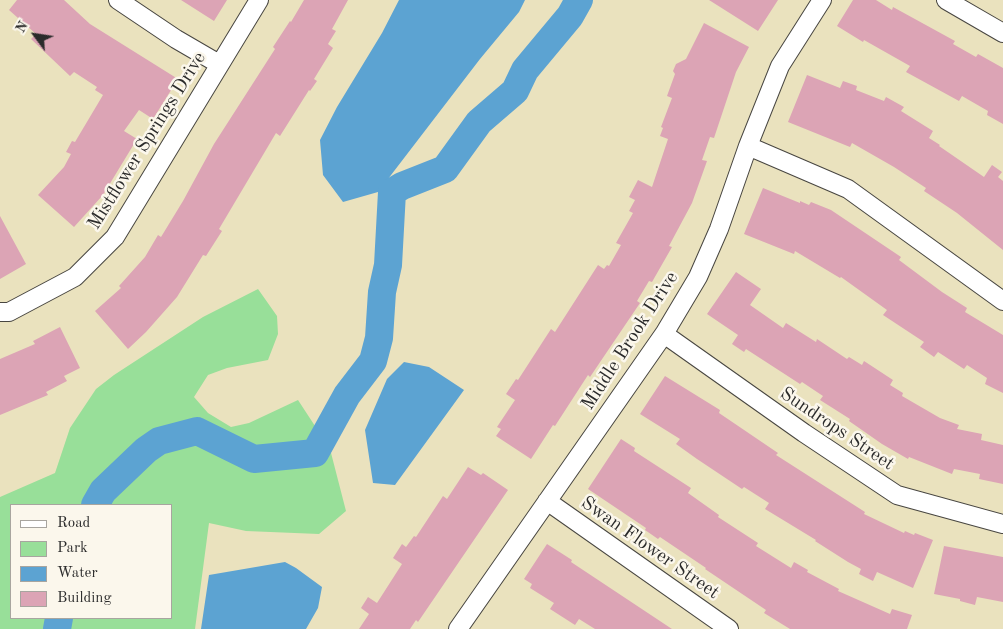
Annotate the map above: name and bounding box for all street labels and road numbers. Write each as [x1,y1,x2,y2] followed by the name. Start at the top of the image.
[83,48,211,234] street label: Mistflower Springs Drive
[577,267,683,415] street label: Middle Brook Drive
[775,382,899,476] street label: Sundrops Street
[576,492,724,604] street label: Swan Flower Street

